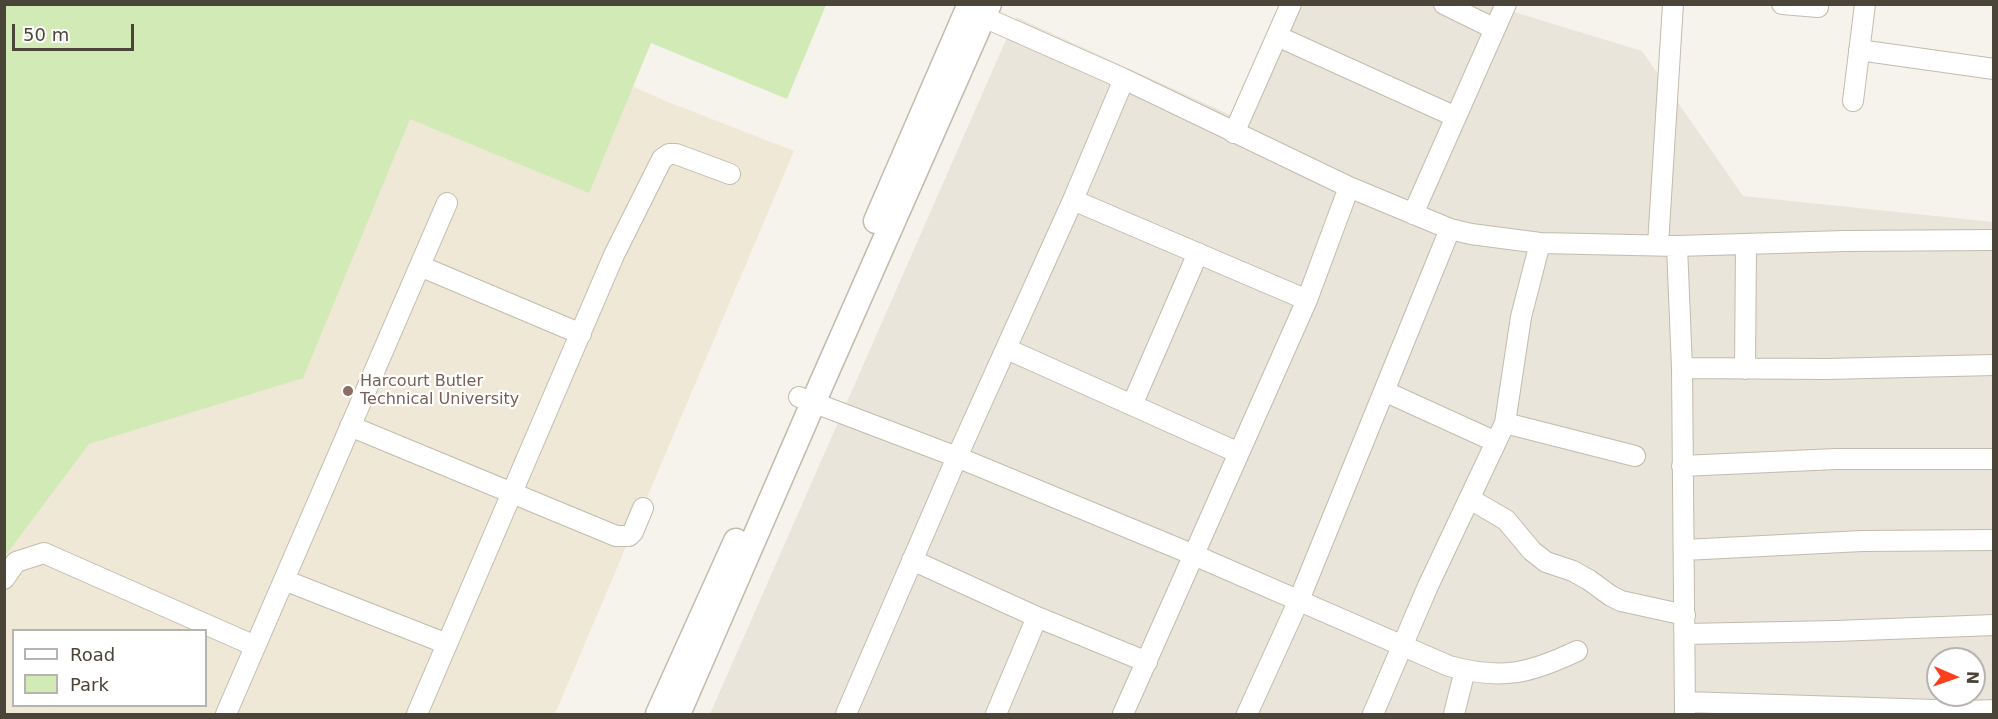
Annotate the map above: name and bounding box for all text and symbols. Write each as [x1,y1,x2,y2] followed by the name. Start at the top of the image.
[15,12,136,50] scale bar
[23,24,69,45] text: 50 m
[360,372,519,410] place label: Harcourt Butler Technical University
[341,384,355,398] marker: Harcourt Butler Technical University
[12,629,207,707] legend
[70,644,115,665] text: Road
[1926,647,1986,707] north arrow
[1963,671,1982,685] text: N
[70,674,109,695] text: Park

